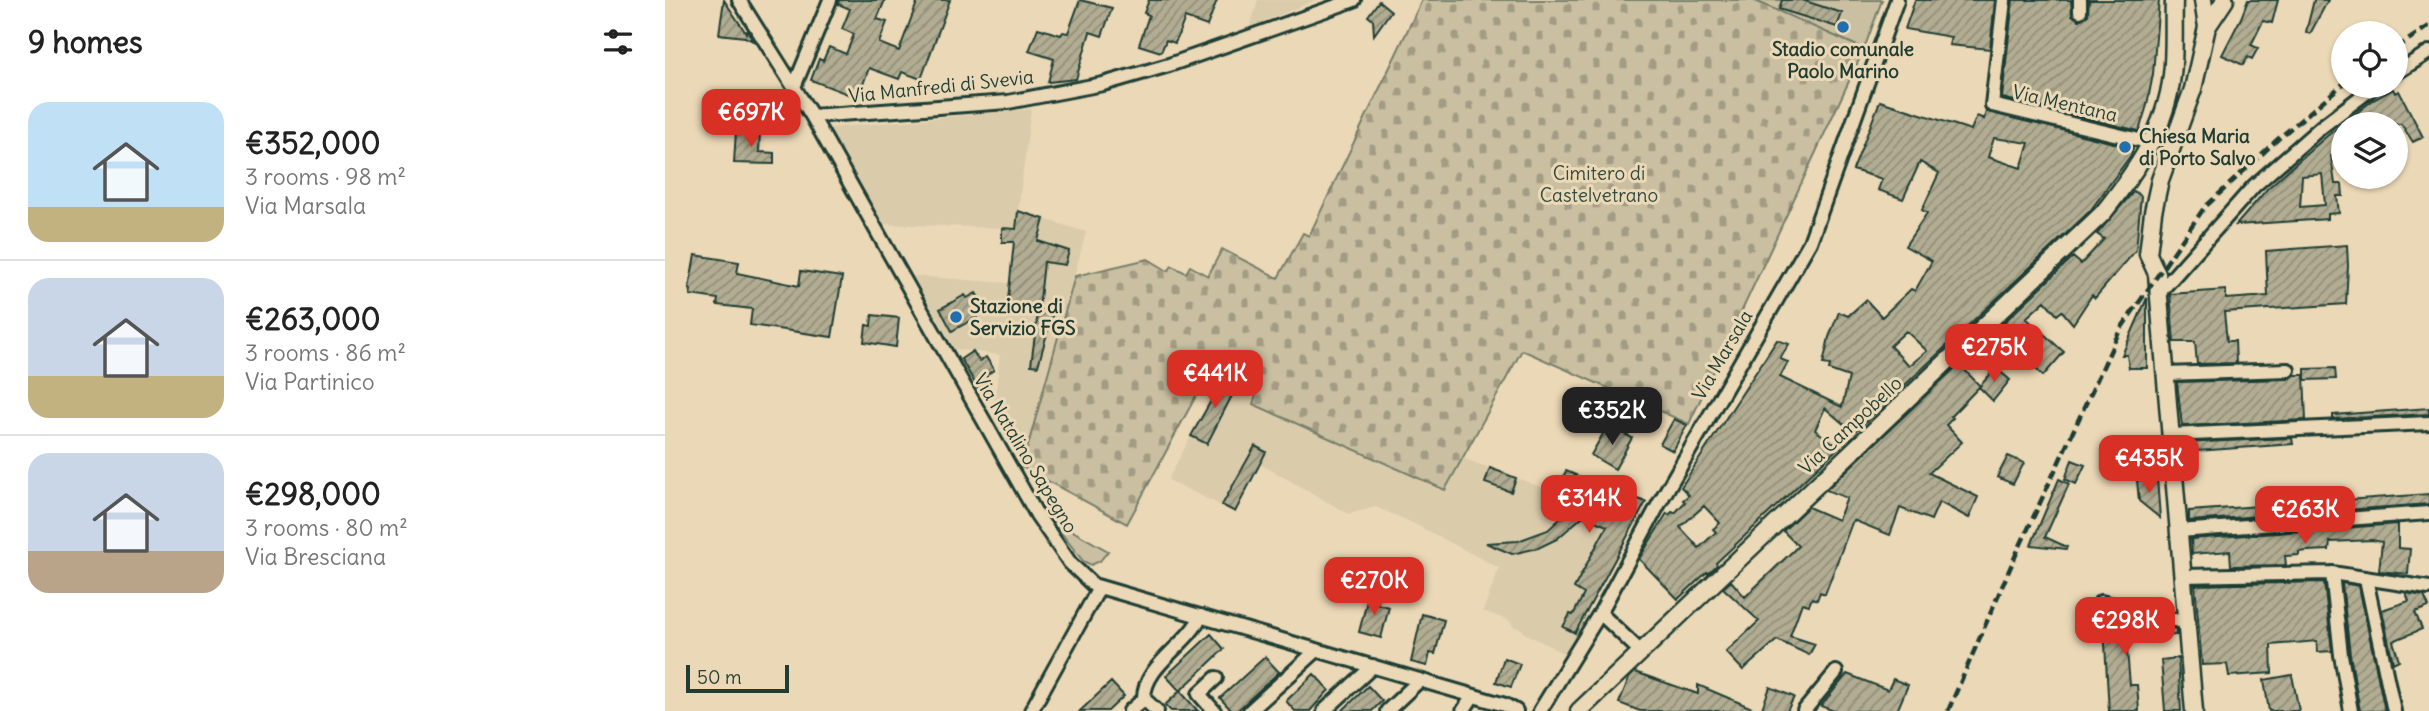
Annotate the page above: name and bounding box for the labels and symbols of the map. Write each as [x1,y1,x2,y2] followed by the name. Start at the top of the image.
[1835,19,1851,35] marker: Stadio comunale Paolo Marino
[1772,37,1914,83] place label: Stadio comunale Paolo Marino
[847,64,1035,108] street label: Via Manfredi di Svevia
[2010,79,2120,127] street label: Via Mentana
[702,90,800,149] pin: €697K
[2139,124,2256,170] place label: Chiesa Maria di Porto Salvo
[2117,139,2133,155] marker: Chiesa Maria di Porto Salvo
[1540,161,1658,207] park label: Cimitero di Castelvetrano
[970,294,1076,340] place label: Stazione di Servizio FGS
[1687,306,1757,404] street label: Via Marsala
[948,309,964,325] marker: Stazione di Servizio FGS
[1945,324,2043,384] pin: €275K
[1166,350,1264,410] pin: €441K
[969,369,1083,537] street label: Via Natalino Sapegno
[1793,371,1907,479] street label: Via Campobello
[1563,388,1661,447] pin: €352K
[2100,435,2198,495] pin: €435K
[1540,476,1638,535] pin: €314K
[2256,486,2354,546] pin: €263K
[1325,558,1423,617] pin: €270K
[2076,598,2174,657] pin: €298K
[686,662,789,694] scale bar

